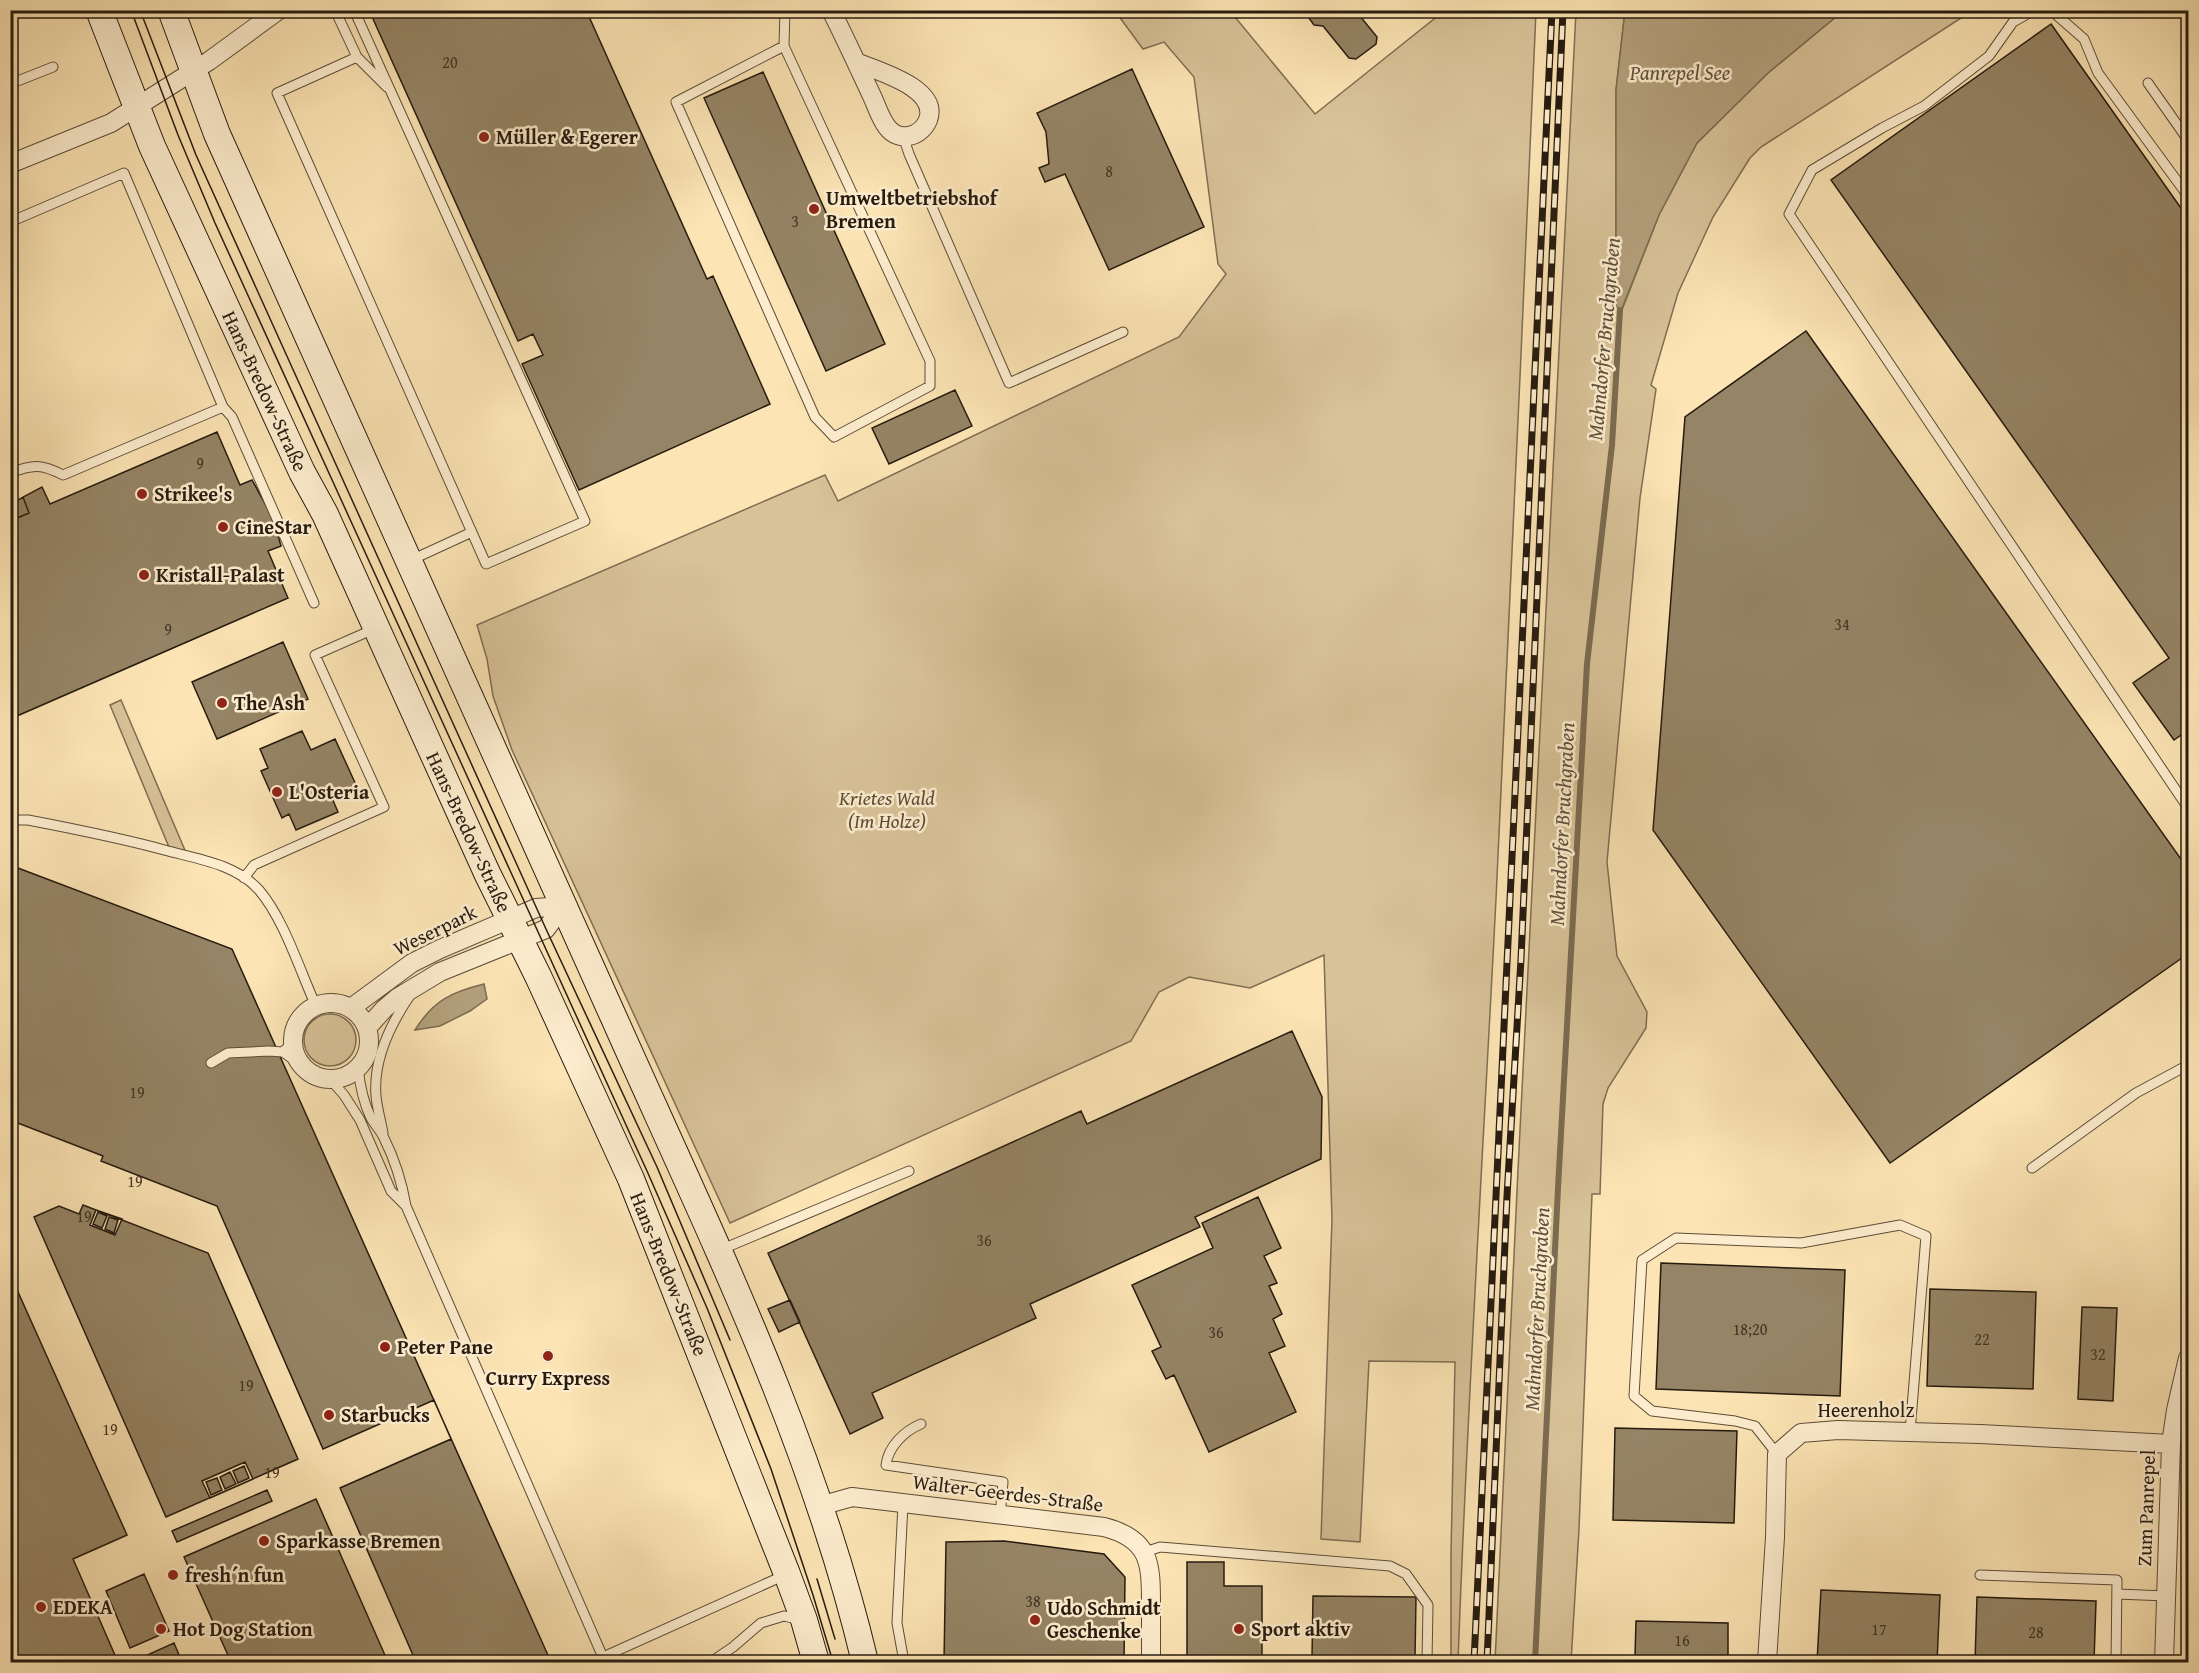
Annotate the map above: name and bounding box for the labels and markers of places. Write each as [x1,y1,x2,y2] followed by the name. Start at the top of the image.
[496,122,638,151] place label: Müller & Egerer
[477,130,491,144] marker: Müller & Egerer
[826,183,999,235] place label: Umweltbetriebshof Bremen
[807,202,821,216] marker: Umweltbetriebshof Bremen
[154,479,232,508] place label: Strikee's
[135,487,149,501] marker: Strikee's
[235,512,312,541] place label: CineStar
[216,520,230,534] marker: CineStar
[156,560,285,589] place label: Kristall-Palast
[137,568,151,582] marker: Kristall-Palast
[234,688,305,717] place label: The Ash
[215,696,229,710] marker: The Ash
[289,777,370,806] place label: L'Osteria
[270,785,284,799] marker: L'Osteria
[397,1332,493,1361] place label: Peter Pane
[378,1340,392,1354] marker: Peter Pane
[541,1349,555,1363] marker: Curry Express
[486,1363,610,1392] place label: Curry Express
[341,1400,430,1429] place label: Starbucks
[322,1408,336,1422] marker: Starbucks
[276,1526,440,1555] place label: Sparkasse Bremen
[257,1534,271,1548] marker: Sparkasse Bremen
[185,1560,284,1589] place label: fresh´n fun
[166,1568,180,1582] marker: fresh´n fun
[53,1592,113,1621] place label: EDEKA
[1047,1593,1161,1645] place label: Udo Schmidt Geschenke
[34,1600,48,1614] marker: EDEKA
[1028,1613,1042,1627] marker: Udo Schmidt Geschenke
[173,1614,313,1643] place label: Hot Dog Station
[1251,1614,1351,1643] place label: Sport aktiv
[154,1622,168,1636] marker: Hot Dog Station
[1232,1622,1246,1636] marker: Sport aktiv

